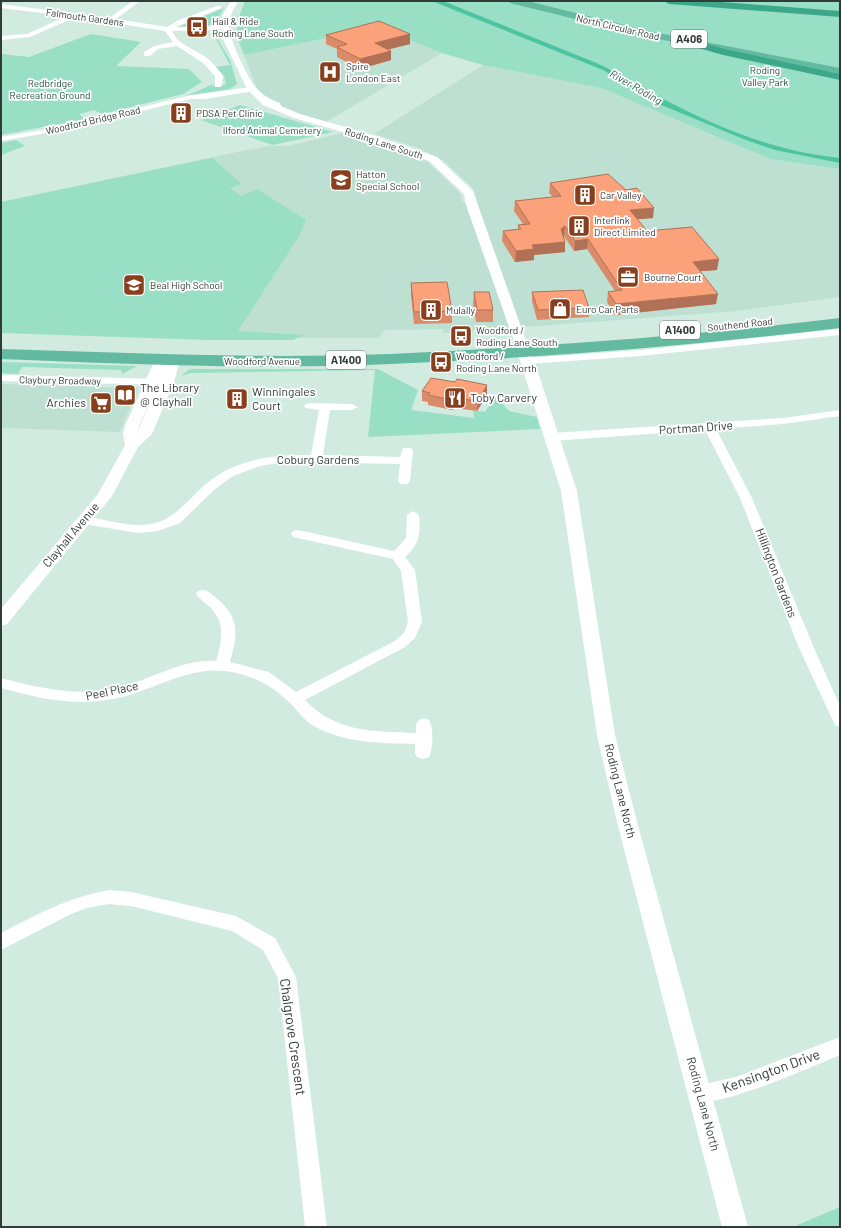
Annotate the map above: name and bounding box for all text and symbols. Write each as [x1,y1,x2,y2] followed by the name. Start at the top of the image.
[45,6,125,28] street label: Falmouth Gardens
[575,12,661,42] street label: North Circular Road
[184,14,210,40] bus stop icon: Hail & Ride Roding Lane South
[212,15,293,39] place label: Hail & Ride Roding Lane South
[671,30,707,48] road number: A406
[317,59,343,85] hospital icon: Spire London East
[346,60,401,84] place label: Spire London East
[742,64,788,88] park label: Roding Valley Park
[608,66,665,107] water label: River Roding
[10,77,90,101] park label: Redbridge Recreation Ground
[168,100,194,126] building icon: PDSA Pet Clinic
[44,103,142,137] street label: Woodford Bridge Road
[196,107,263,119] place label: PDSA Pet Clinic
[223,124,322,136] park label: Ilford Animal Cemetery
[343,125,425,161] street label: Roding Lane South
[328,167,354,193] school or university icon: Hatton Special School
[356,168,419,192] place label: Hatton Special School
[572,182,598,208] building icon: Car Valley
[600,189,642,201] place label: Car Valley
[566,213,592,239] building icon: Interlink Direct Limited
[594,214,656,238] place label: Interlink Direct Limited
[615,264,641,290] office icon: Bourne Court
[644,271,702,283] place label: Bourne Court
[121,272,147,298] school or university icon: Beal High School
[150,279,222,291] place label: Beal High School
[547,296,573,322] shop icon: Euro Car Parts
[418,297,444,323] building icon: Mulally
[576,303,639,315] place label: Euro Car Parts
[446,304,476,316] place label: Mulally
[707,315,773,333] street label: Southend Road
[660,321,700,339] road number: A1400
[448,323,474,349] bus stop icon: Woodford / Roding Lane South
[476,324,557,348] place label: Woodford / Roding Lane South
[428,349,454,375] bus stop icon: Woodford / Roding Lane North
[456,350,537,374] place label: Woodford / Roding Lane North
[326,351,366,369] road number: A1400
[224,355,300,367] street label: Woodford Avenue
[19,373,101,387] street label: Claybury Broadway
[140,380,200,408] place label: The Library @ Clayhall
[112,382,138,408] library icon: The Library @ Clayhall
[252,384,316,412] place label: Winningales Court
[442,385,468,411] restaurant icon: Toby Carvery
[224,386,250,412] building icon: Winningales Court
[88,390,114,416] supermarket icon: Archies
[470,390,538,404] place label: Toby Carvery
[47,395,86,409] place label: Archies
[659,417,733,437] street label: Portman Drive
[277,452,360,466] street label: Coburg Gardens
[39,499,101,570] street label: Clayhall Avenue
[753,526,801,620] street label: Hillington Gardens
[84,678,139,702] street label: Peel Place
[602,742,639,839] street label: Roding Lane North
[277,977,310,1096] street label: Chalgrove Crescent
[720,1045,822,1096] street label: Kensington Drive
[685,1055,723,1152] street label: Roding Lane North

